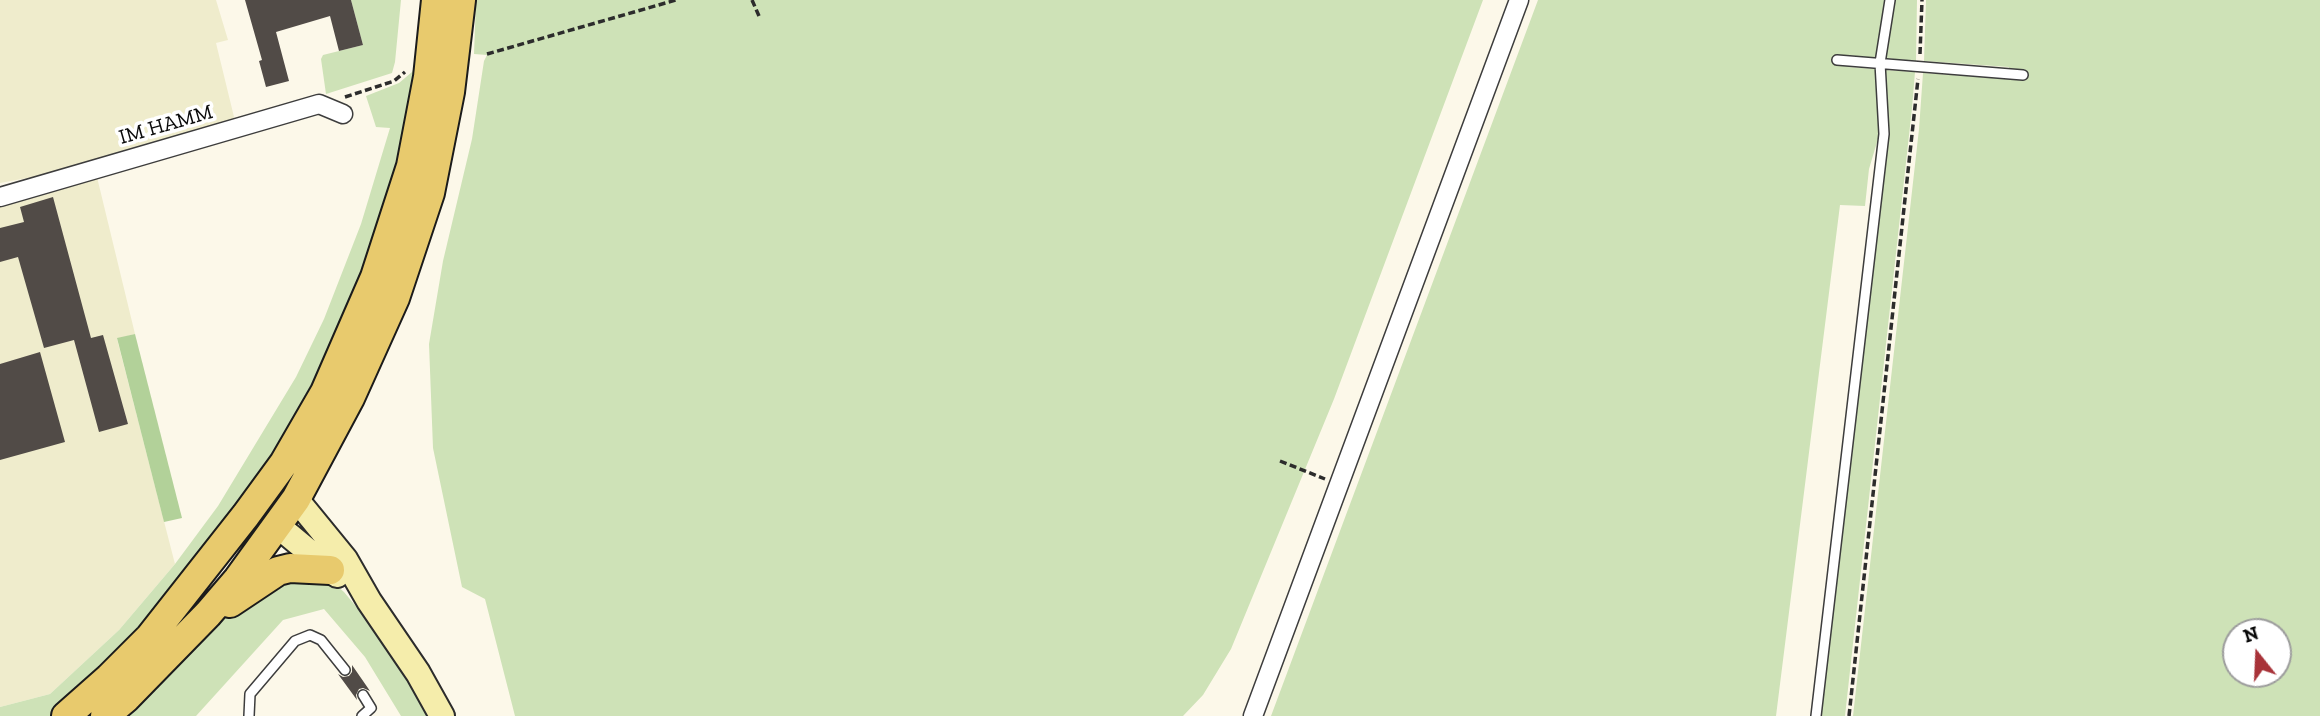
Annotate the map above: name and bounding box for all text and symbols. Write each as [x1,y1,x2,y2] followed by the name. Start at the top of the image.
[116,100,216,150] street label: IM HAMM
[2222,618,2292,688] north arrow
[2241,621,2261,648] text: N

